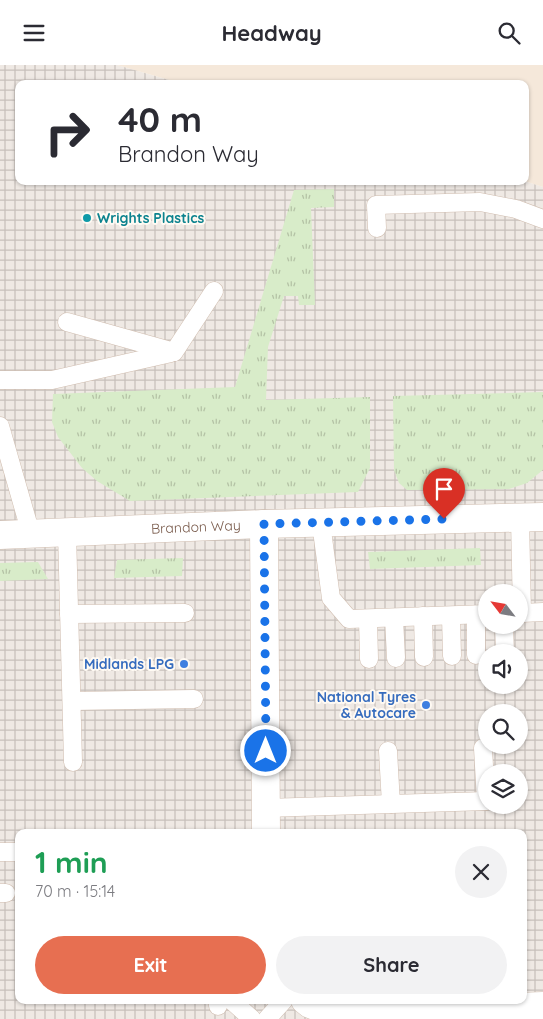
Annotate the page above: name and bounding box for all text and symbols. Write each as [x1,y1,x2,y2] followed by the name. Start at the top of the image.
[20,19,48,47] icon: menu
[221,19,322,47] text: Headway
[495,19,523,47] icon: search
[118,97,202,141] text: 40 m
[35,100,100,165] icon: right
[118,140,259,168] text: Brandon Way
[97,209,204,227] place label: Wrights Plastics
[81,212,93,224] marker: Wrights Plastics
[423,468,465,519] pin
[430,475,458,503] icon: arrive
[151,516,241,538] street label: Brandon Way
[478,584,528,634] north arrow
[478,584,528,814] map controls
[478,644,528,694] button: sound
[84,655,174,673] place label: Midlands LPG
[178,658,190,670] marker: Midlands LPG
[317,688,416,722] place label: National Tyres & Autocare
[420,699,432,711] marker: National Tyres & Autocare
[478,704,528,754] button: search
[239,724,291,776] position arrow
[478,764,528,814] button: layers
[35,843,108,881] text: 1 min
[455,846,507,898] button: close
[35,881,115,901] text: 70 m · 15:14
[35,936,266,994] button: Exit
[276,936,507,994] button: Share

